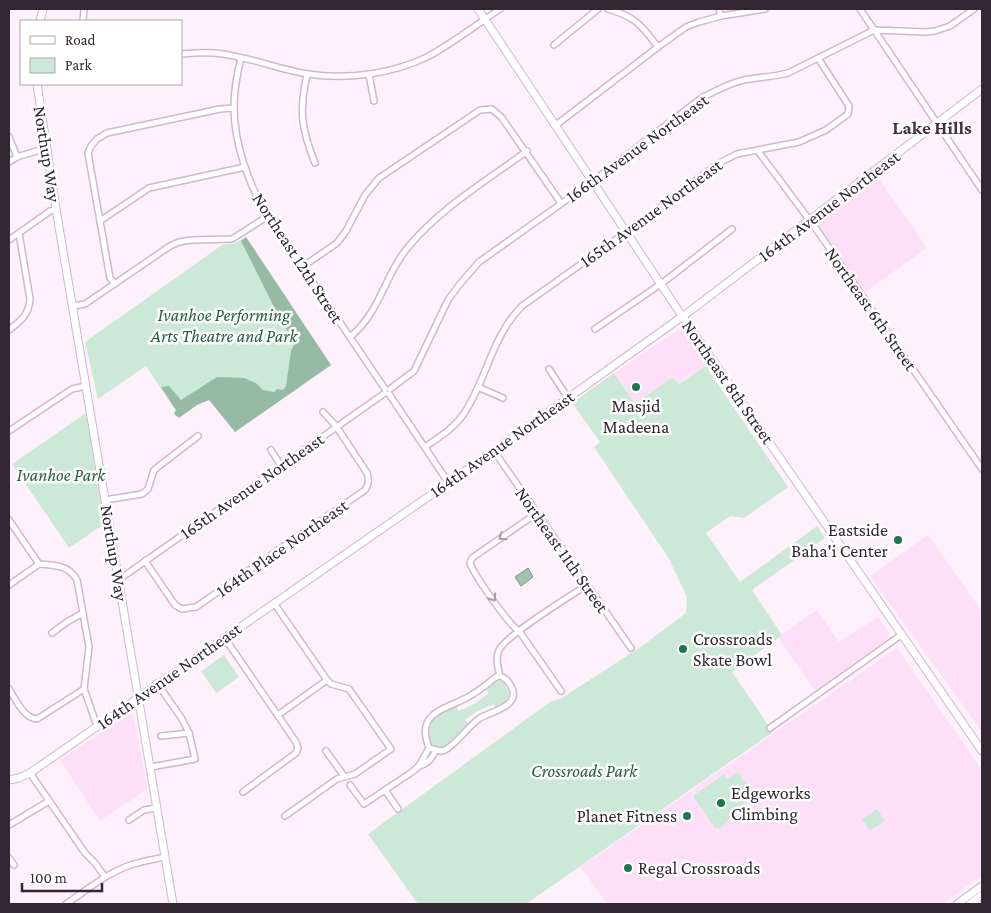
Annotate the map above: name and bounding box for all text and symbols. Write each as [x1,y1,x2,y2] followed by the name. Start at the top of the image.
[20,20,182,85] legend
[65,32,96,48] text: Road
[65,57,92,73] text: Park
[562,89,713,206] street label: 166th Avenue Northeast
[30,104,65,204] street label: Northup Way
[892,117,972,138] district label: Lake Hills
[754,146,904,266] street label: 164th Avenue Northeast
[576,154,727,271] street label: 165th Avenue Northeast
[248,189,348,328] street label: Northeast 12th Street
[821,244,922,375] street label: Northeast 6th Street
[150,305,298,346] park label: Ivanhoe Performing Arts Theatre and Park
[678,316,779,448] street label: Northeast 8th Street
[630,381,642,393] marker: Masjid Madeena
[426,386,579,501] street label: 164th Avenue Northeast
[603,396,669,437] place label: Masjid Madeena
[176,428,328,543] street label: 165th Avenue Northeast
[17,465,106,485] park label: Ivanhoe Park
[511,483,613,617] street label: Northeast 11th Street
[212,494,352,601] street label: 164th Place Northeast
[97,503,132,603] street label: Northup Way
[791,520,889,561] place label: Eastside Baha'i Center
[498,531,508,540] one-way arrow
[892,534,904,546] marker: Eastside Baha'i Center
[487,593,496,602] one-way arrow
[93,618,246,733] street label: 164th Avenue Northeast
[693,629,773,670] place label: Crossroads Skate Bowl
[677,643,689,655] marker: Crossroads Skate Bowl
[531,761,638,781] park label: Crossroads Park
[731,783,811,824] place label: Edgeworks Climbing
[715,797,727,809] marker: Edgeworks Climbing
[577,806,677,826] place label: Planet Fitness
[681,810,693,822] marker: Planet Fitness
[638,858,760,878] place label: Regal Crossroads
[22,860,102,892] scale bar
[622,862,634,874] marker: Regal Crossroads
[30,870,67,886] text: 100 m

